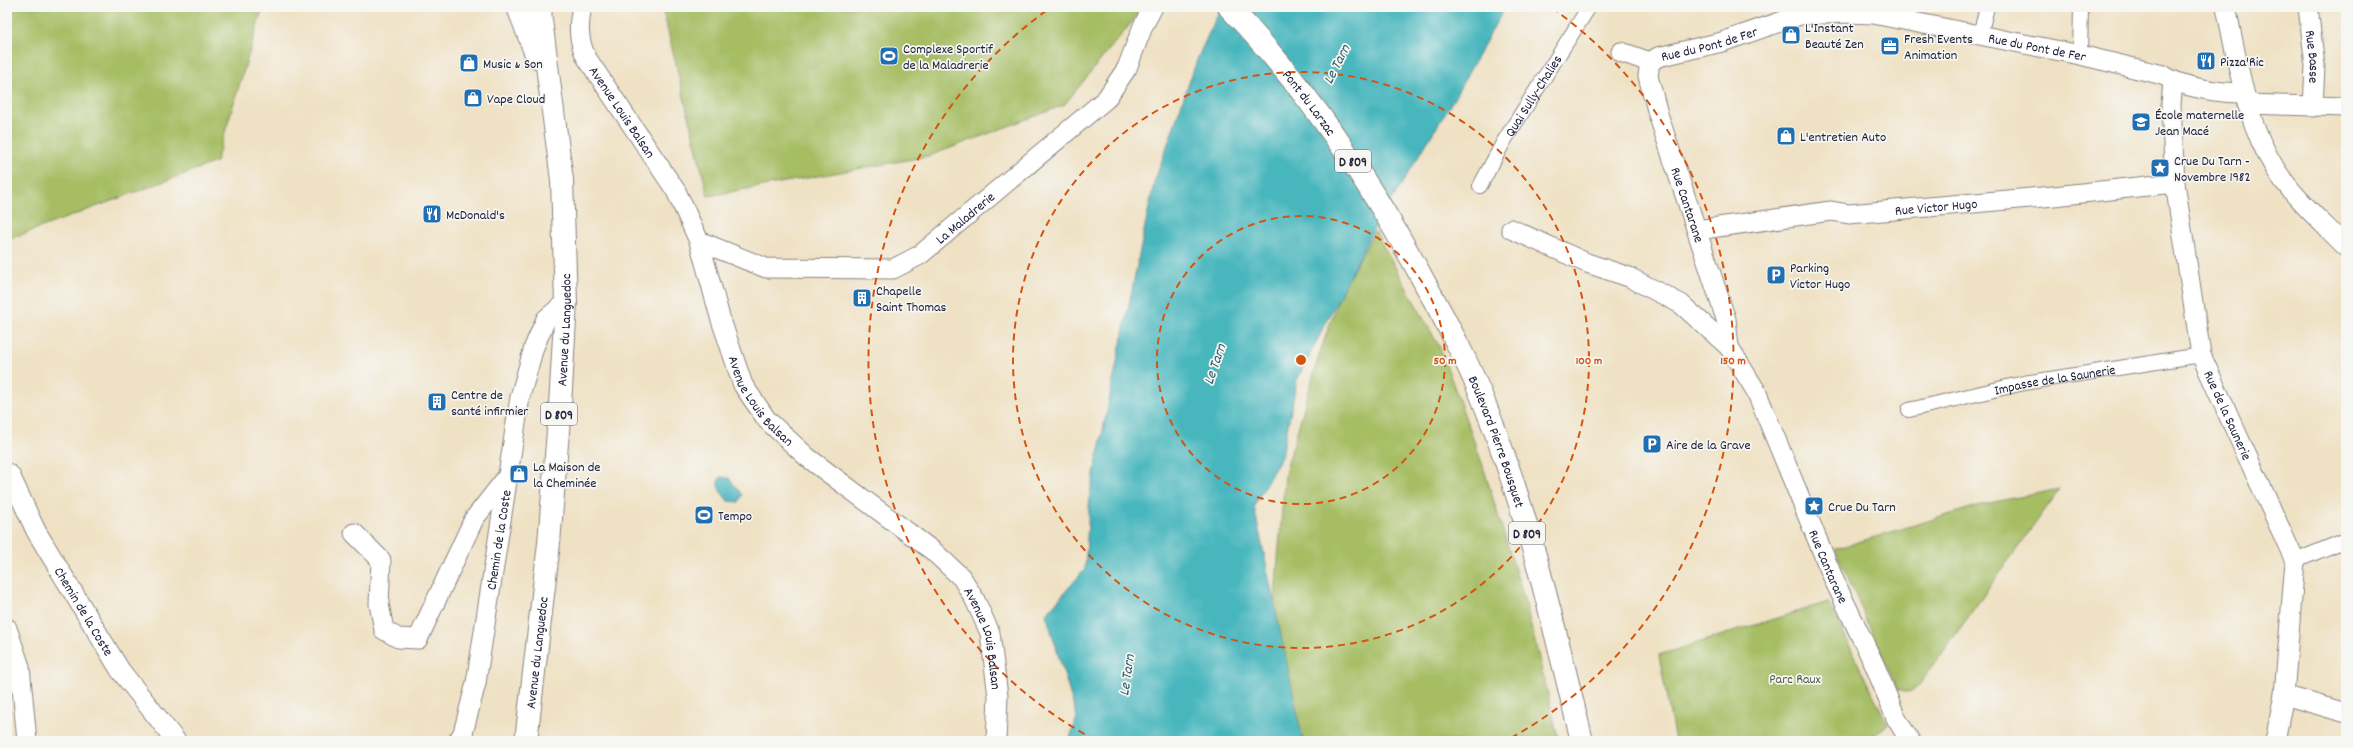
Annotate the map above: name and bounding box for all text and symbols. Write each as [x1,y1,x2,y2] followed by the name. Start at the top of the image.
[1805,19,1864,55] place label: L'Instant Beauté Zen
[1659,22,1761,68] street label: Rue du Pont de Fer
[1780,24,1802,46] shop icon: L'Instant Beauté Zen
[1986,29,2089,68] street label: Rue du Pont de Fer
[2299,29,2323,84] street label: Rue Basse
[1904,30,1973,66] place label: Fresh Events Animation
[1879,35,1901,57] office icon: Fresh Events Animation
[903,40,994,76] place label: Complexe Sportif de la Maladrerie
[1319,40,1358,88] water label: Le Tarn
[878,45,900,67] sports icon: Complexe Sportif de la Maladrerie
[2195,50,2217,72] restaurant icon: Pizza'Ric
[1501,51,1568,141] street label: Quai Sully-Chalies
[458,52,480,74] shop icon: Music & Son
[2220,53,2264,73] place label: Pizza'Ric
[483,55,543,75] place label: Music & Son
[583,63,659,163] street label: Avenue Louis Balsan
[1277,66,1340,141] street label: Pont du Larzac
[462,87,484,109] shop icon: Vape Cloud
[487,90,545,110] place label: Vape Cloud
[2155,106,2244,142] place label: École maternelle Jean Macé
[2130,111,2152,133] school or university icon: École maternelle Jean Macé
[1775,125,1797,147] shop icon: L'entretien Auto
[1800,128,1886,148] place label: L'entretien Auto
[1335,150,1371,172] road number: D 809
[2174,152,2251,188] place label: Crue Du Tarn - Novembre 1982
[2149,157,2171,179] place icon: Crue Du Tarn - Novembre 1982
[1664,165,1708,246] street label: Rue Cantarane
[932,188,1000,250] street label: La Maladrerie
[1894,195,1978,222] street label: Rue Victor Hugo
[421,203,443,225] restaurant icon: McDonald's
[446,206,505,226] place label: McDonald's
[1790,259,1850,295] place label: Parking Victor Hugo
[1765,264,1787,286] parking icon: Parking Victor Hugo
[553,273,578,387] street label: Avenue du Languedoc
[876,282,947,318] place label: Chapelle Saint Thomas
[851,287,873,309] building icon: Chapelle Saint Thomas
[1199,340,1233,388] water label: Le Tarn
[722,353,797,452] street label: Avenue Louis Balsan
[1294,353,1308,367] centre of rings
[1433,353,1457,370] text: 50 m
[1576,353,1602,370] text: 100 m
[1720,353,1746,370] text: 150 m
[1992,361,2117,402] street label: Impasse de la Saunerie
[2197,368,2256,464] street label: Rue de la Saunerie
[1462,373,1528,510] street label: Boulevard Pierre Bousquet
[451,386,529,422] place label: Centre de santé infirmier
[426,391,448,413] building icon: Centre de santé infirmier
[541,403,577,425] road number: D 809
[1641,433,1663,455] parking icon: Aire de la Grave
[1666,436,1751,456] place label: Aire de la Grave
[533,458,600,494] place label: La Maison de la Cheminée
[508,463,530,485] shop icon: La Maison de la Cheminée
[482,489,518,591] street label: Chemin de la Coste
[1803,495,1825,517] place icon: Crue Du Tarn
[1828,498,1896,518] place label: Crue Du Tarn
[693,504,715,526] sports icon: Tempo
[718,507,752,527] place label: Tempo
[1509,522,1545,544] road number: D 809
[1802,527,1852,607] street label: Rue Cantarane
[48,564,117,661] street label: Chemin de la Coste
[958,584,1005,691] street label: Avenue Louis Balsan
[522,595,555,710] street label: Avenue du Languedoc
[1114,652,1142,697] water label: Le Tarn
[1769,670,1821,690] park label: Parc Raux

